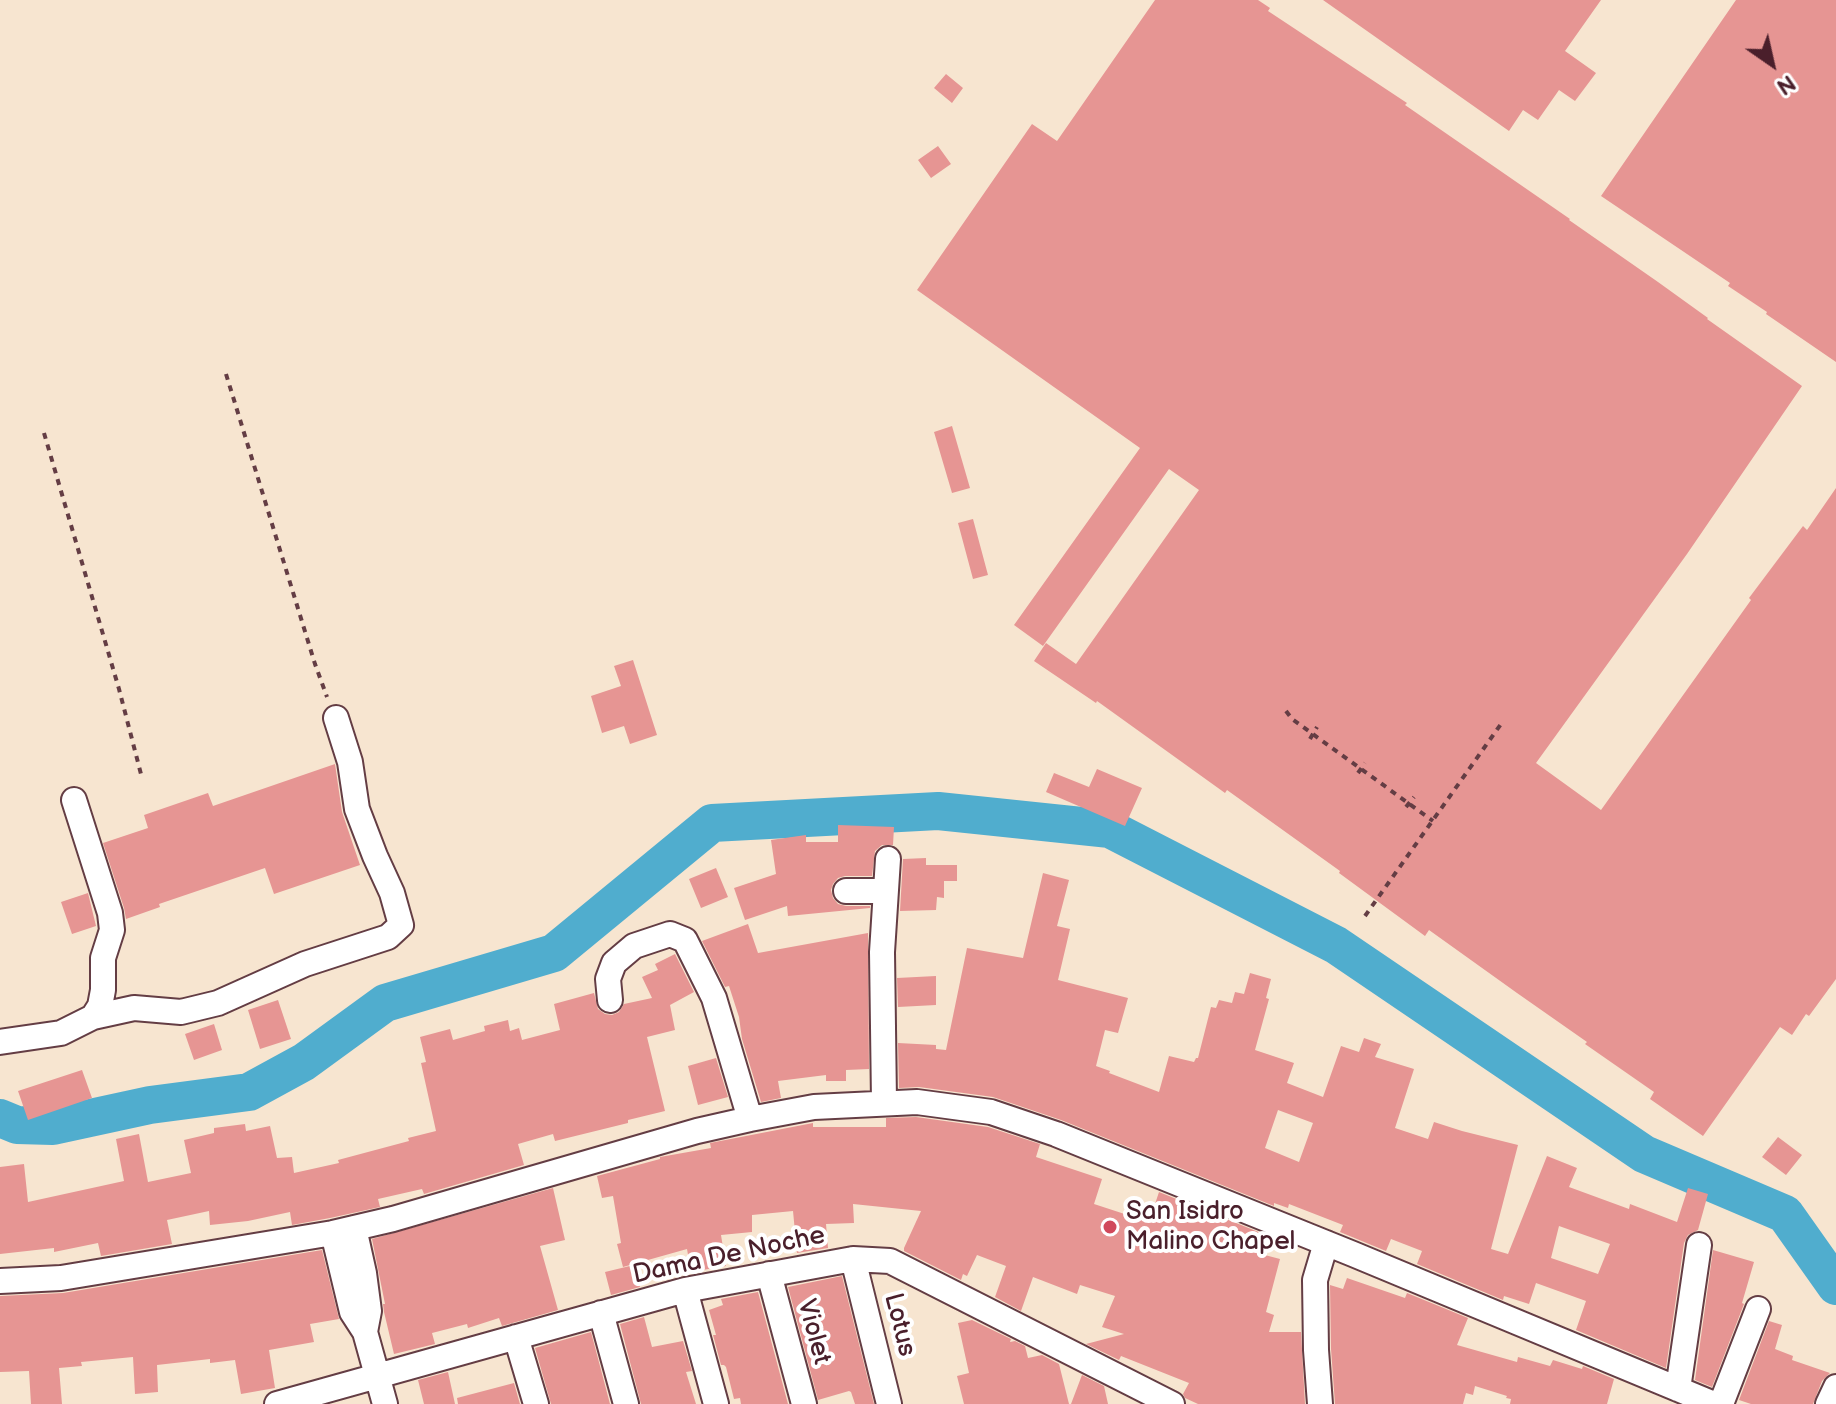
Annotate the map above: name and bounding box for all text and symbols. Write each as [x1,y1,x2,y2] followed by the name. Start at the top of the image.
[1732,24,1812,104] north arrow
[1771,68,1800,100] text: N
[1126,1196,1295,1258] place label: San Isidro Malino Chapel
[1101,1218,1119,1236] marker: San Isidro Malino Chapel
[630,1220,828,1292] street label: Dama De Noche
[876,1290,922,1360] street label: Lotus
[789,1296,837,1368] street label: Violet

